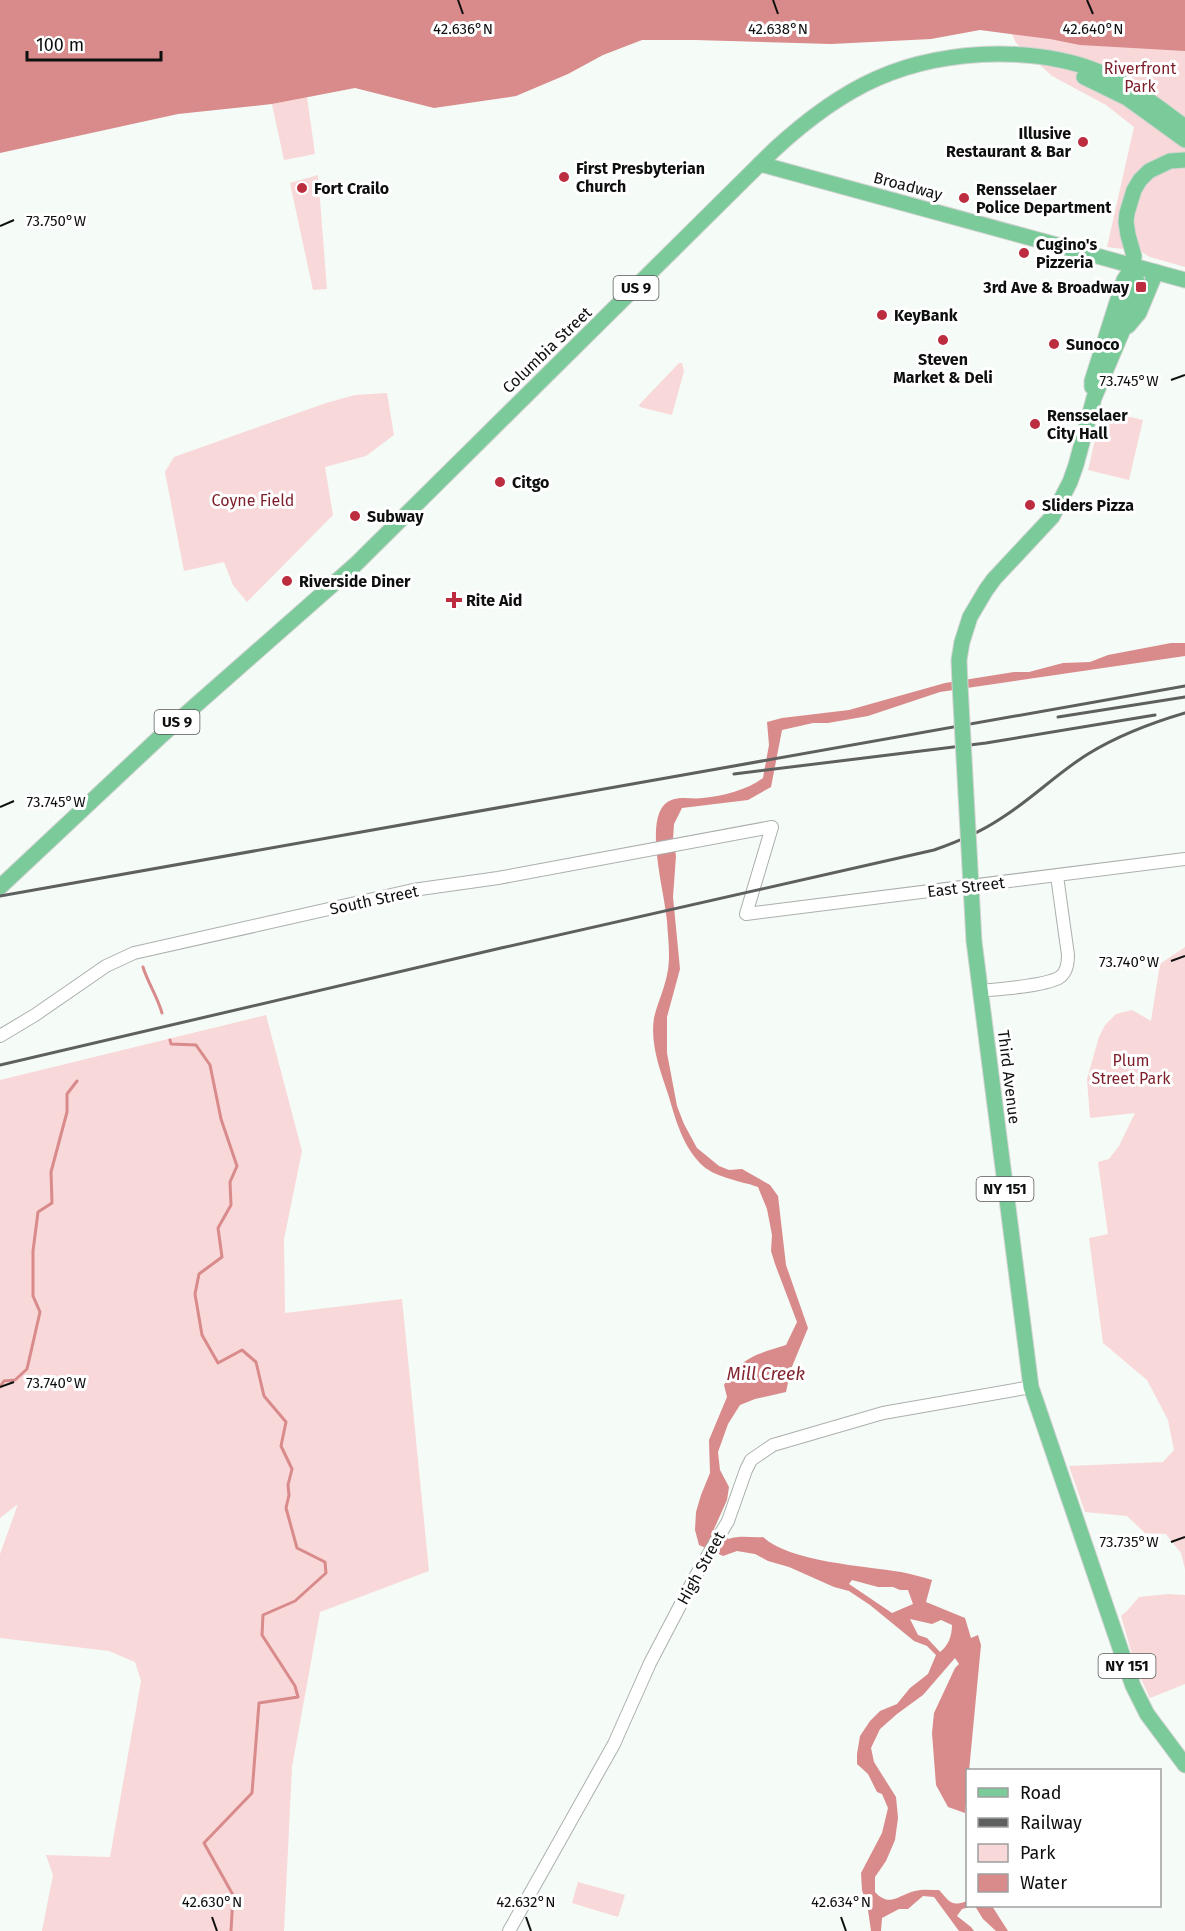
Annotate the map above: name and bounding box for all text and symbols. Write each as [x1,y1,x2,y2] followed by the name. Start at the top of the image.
[433,20,493,38] text: 42.636°N
[748,20,808,38] text: 42.638°N
[1063,20,1124,38] text: 42.640°N
[27,24,160,62] scale bar
[36,34,84,56] text: 100 m
[1104,59,1176,96] park label: Riverfront Park
[946,124,1072,161] place label: Illusive Restaurant & Bar
[1076,135,1090,149] marker: Illusive Restaurant & Bar
[576,159,705,196] place label: First Presbyterian Church
[871,168,945,204] street label: Broadway
[557,170,571,184] marker: First Presbyterian Church
[314,179,389,198] place label: Fort Crailo
[976,180,1112,217] place label: Rensselaer Police Department
[295,181,309,195] marker: Fort Crailo
[957,191,971,205] marker: Rensselaer Police Department
[26,212,87,230] text: 73.750°W
[1036,235,1097,272] place label: Cugino's Pizzeria
[1017,246,1031,260] marker: Cugino's Pizzeria
[614,276,658,300] road number: US 9
[982,278,1130,297] place label: 3rd Ave & Broadway
[1134,280,1148,294] marker: 3rd Ave & Broadway
[499,303,596,397] street label: Columbia Street
[894,306,958,325] place label: KeyBank
[875,308,889,322] marker: KeyBank
[936,333,950,347] marker: Steven Market & Deli
[1066,335,1120,354] place label: Sunoco
[1047,337,1061,351] marker: Sunoco
[893,350,993,387] place label: Steven Market & Deli
[1099,372,1159,390] text: 73.745°W
[1047,406,1128,443] place label: Rensselaer City Hall
[1028,417,1042,431] marker: Rensselaer City Hall
[512,473,549,492] place label: Citgo
[493,475,507,489] marker: Citgo
[212,491,294,510] park label: Coyne Field
[1042,496,1134,515] place label: Sliders Pizza
[1023,498,1037,512] marker: Sliders Pizza
[367,507,424,526] place label: Subway
[348,509,362,523] marker: Subway
[299,572,411,591] place label: Riverside Diner
[280,574,294,588] marker: Riverside Diner
[466,591,522,610] place label: Rite Aid
[447,593,461,607] marker: Rite Aid
[154,710,200,734] road number: US 9
[26,793,86,811] text: 73.745°W
[926,873,1006,901] street label: East Street
[328,881,420,919] street label: South Street
[1099,953,1160,971] text: 73.740°W
[994,1029,1024,1125] street label: Third Avenue
[1091,1051,1171,1088] park label: Plum Street Park
[976,1177,1034,1201] road number: NY 151
[727,1363,805,1385] water label: Mill Creek
[26,1374,87,1392] text: 73.740°W
[673,1528,729,1608] street label: High Street
[1099,1533,1159,1551] text: 73.735°W
[1098,1654,1156,1678] road number: NY 151
[966,1769,1161,1907] legend
[1020,1782,1062,1804] text: Road
[1020,1812,1082,1834] text: Railway
[1020,1842,1056,1864] text: Park
[1020,1872,1067,1894] text: Water
[182,1893,242,1911] text: 42.630°N
[496,1893,556,1911] text: 42.632°N
[811,1893,871,1911] text: 42.634°N

